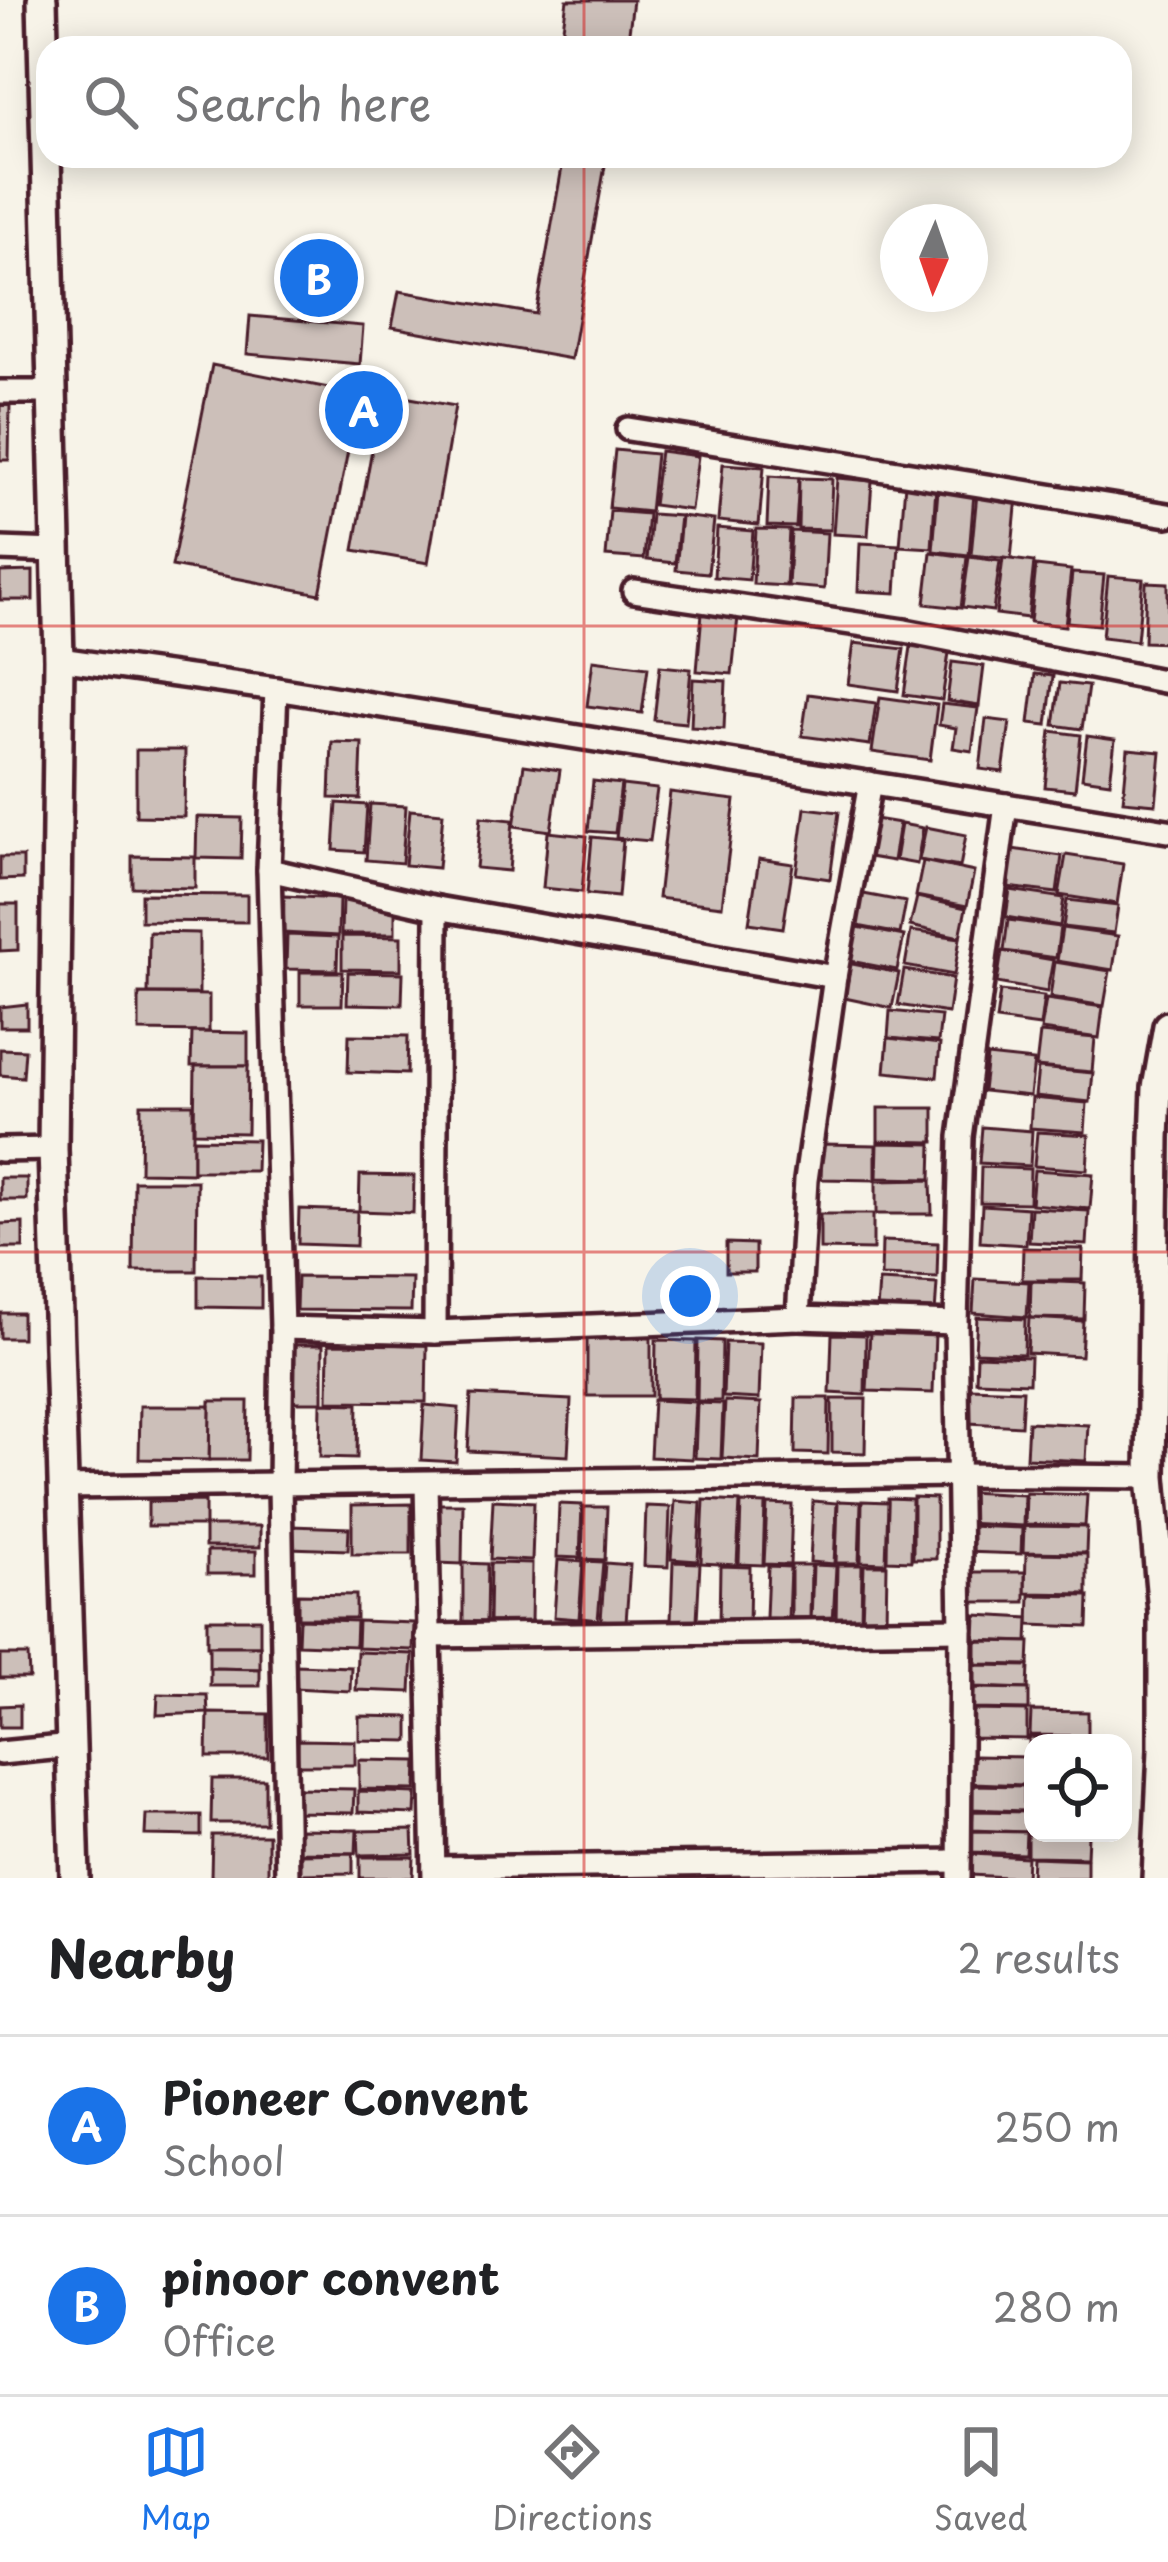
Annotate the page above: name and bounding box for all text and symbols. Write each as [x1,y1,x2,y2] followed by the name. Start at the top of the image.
[36,36,1132,168] search box
[174,68,431,136] text: Search here
[78,69,144,135] icon: search
[880,204,988,312] north arrow
[280,233,358,323] pin: B
[325,365,403,455] pin: A
[660,1266,720,1326] your location
[1024,1734,1132,1842] map controls
[1024,1734,1132,1842] button: locate
[48,1918,235,1995] text: Nearby
[958,1927,1120,1986] text: 2 results
[162,2062,529,2130] text: Pioneer Convent
[72,2096,102,2155] text: A
[995,2096,1120,2155] text: 250 m
[162,2130,285,2189] text: School
[162,2242,500,2310] text: pinoor convent
[74,2276,100,2335] text: B
[993,2276,1120,2335] text: 280 m
[162,2310,276,2369] text: Office
[141,2419,211,2541] tab: Map
[492,2419,653,2541] tab: Directions
[934,2419,1027,2541] tab: Saved

